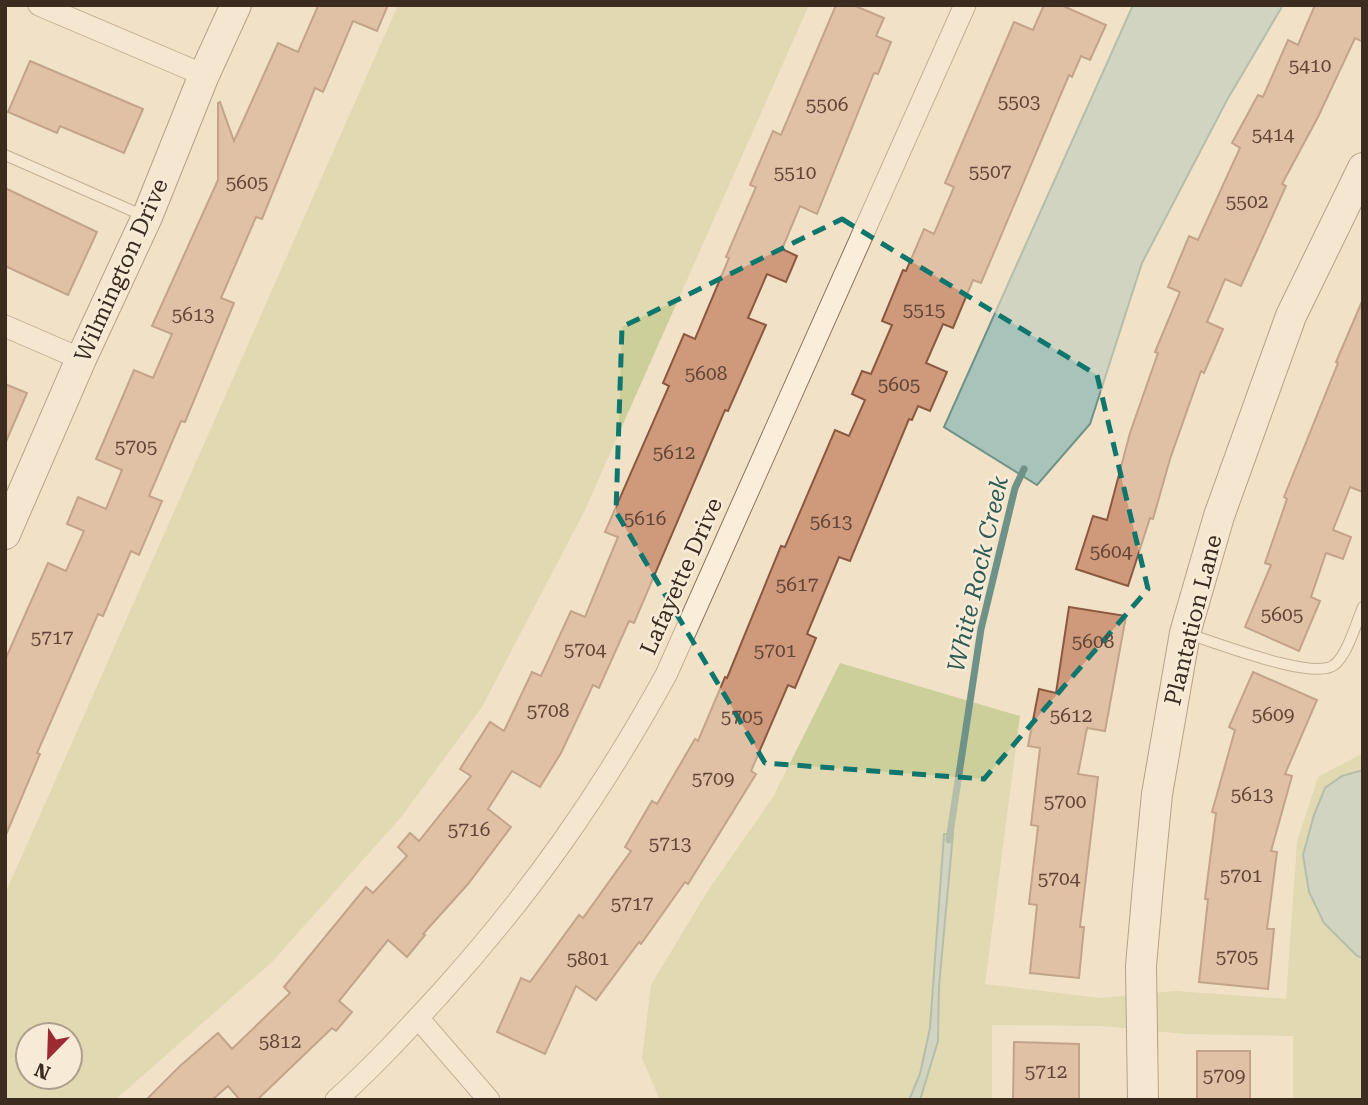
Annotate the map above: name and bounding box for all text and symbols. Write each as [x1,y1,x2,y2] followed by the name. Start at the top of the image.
[1289,54,1331,77] house number: 5410
[998,90,1040,113] house number: 5503
[806,93,848,116] house number: 5506
[1252,123,1295,146] house number: 5414
[969,160,1012,183] house number: 5507
[774,161,816,184] house number: 5510
[226,171,268,194] house number: 5605
[69,175,174,366] street label: Wilmington Drive
[1226,190,1268,213] house number: 5502
[903,298,945,321] house number: 5515
[172,303,214,326] house number: 5613
[685,362,727,385] house number: 5608
[878,373,920,396] house number: 5605
[115,435,157,458] house number: 5705
[653,441,695,464] house number: 5612
[942,473,1014,675] water label: White Rock Creek
[635,494,728,659] street label: Lafayette Drive
[624,507,666,530] house number: 5616
[810,510,852,533] house number: 5613
[1159,532,1228,708] street label: Plantation Lane
[1090,540,1133,563] house number: 5604
[776,573,819,596] house number: 5617
[1261,603,1303,626] house number: 5605
[31,626,74,649] house number: 5717
[1072,630,1114,653] house number: 5608
[564,638,607,661] house number: 5704
[754,639,796,662] house number: 5701
[527,699,569,722] house number: 5708
[1252,703,1294,726] house number: 5609
[1050,704,1092,727] house number: 5612
[721,705,763,728] house number: 5705
[692,767,734,790] house number: 5709
[1231,783,1273,806] house number: 5613
[1044,790,1086,813] house number: 5700
[448,818,490,841] house number: 5716
[649,832,691,855] house number: 5713
[1220,864,1262,887] house number: 5701
[1038,867,1081,890] house number: 5704
[611,892,654,915] house number: 5717
[1216,945,1258,968] house number: 5705
[567,947,609,970] house number: 5801
[14,1021,84,1091] north arrow
[259,1030,301,1053] house number: 5812
[31,1058,54,1085] text: N
[1025,1060,1067,1083] house number: 5712
[1203,1064,1245,1087] house number: 5709

